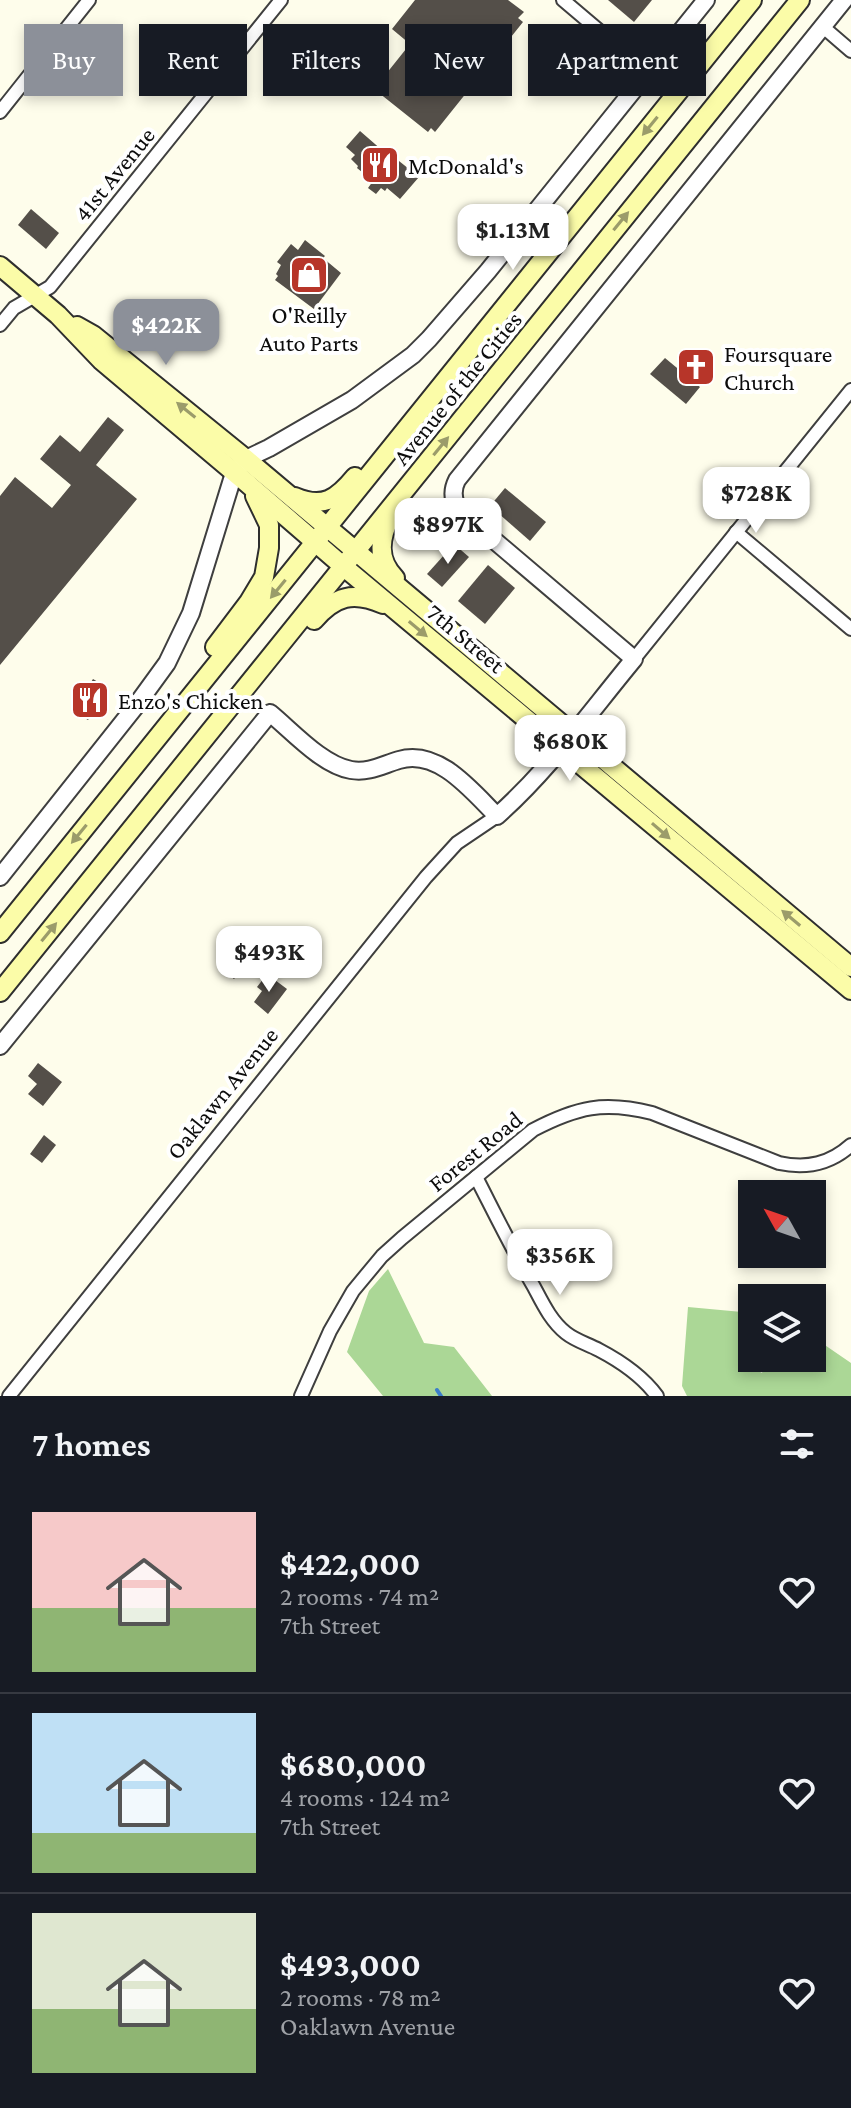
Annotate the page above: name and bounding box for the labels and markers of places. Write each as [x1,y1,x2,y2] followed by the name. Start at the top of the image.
[359,144,401,186] restaurant icon: McDonald's
[408,152,524,179] place label: McDonald's
[448,204,578,272] pin: $1.13M
[288,254,330,296] shop icon: O'Reilly Auto Parts
[110,299,222,367] pin: $422K
[260,301,358,356] place label: O'Reilly Auto Parts
[724,340,832,395] place label: Foursquare Church
[675,346,717,388] church icon: Foursquare Church
[700,467,812,535] pin: $728K
[392,498,504,566] pin: $897K
[69,679,111,721] restaurant icon: Enzo's Chicken
[118,687,263,714] place label: Enzo's Chicken
[514,715,626,783] pin: $680K
[213,926,325,994] pin: $493K
[504,1229,616,1297] pin: $356K

